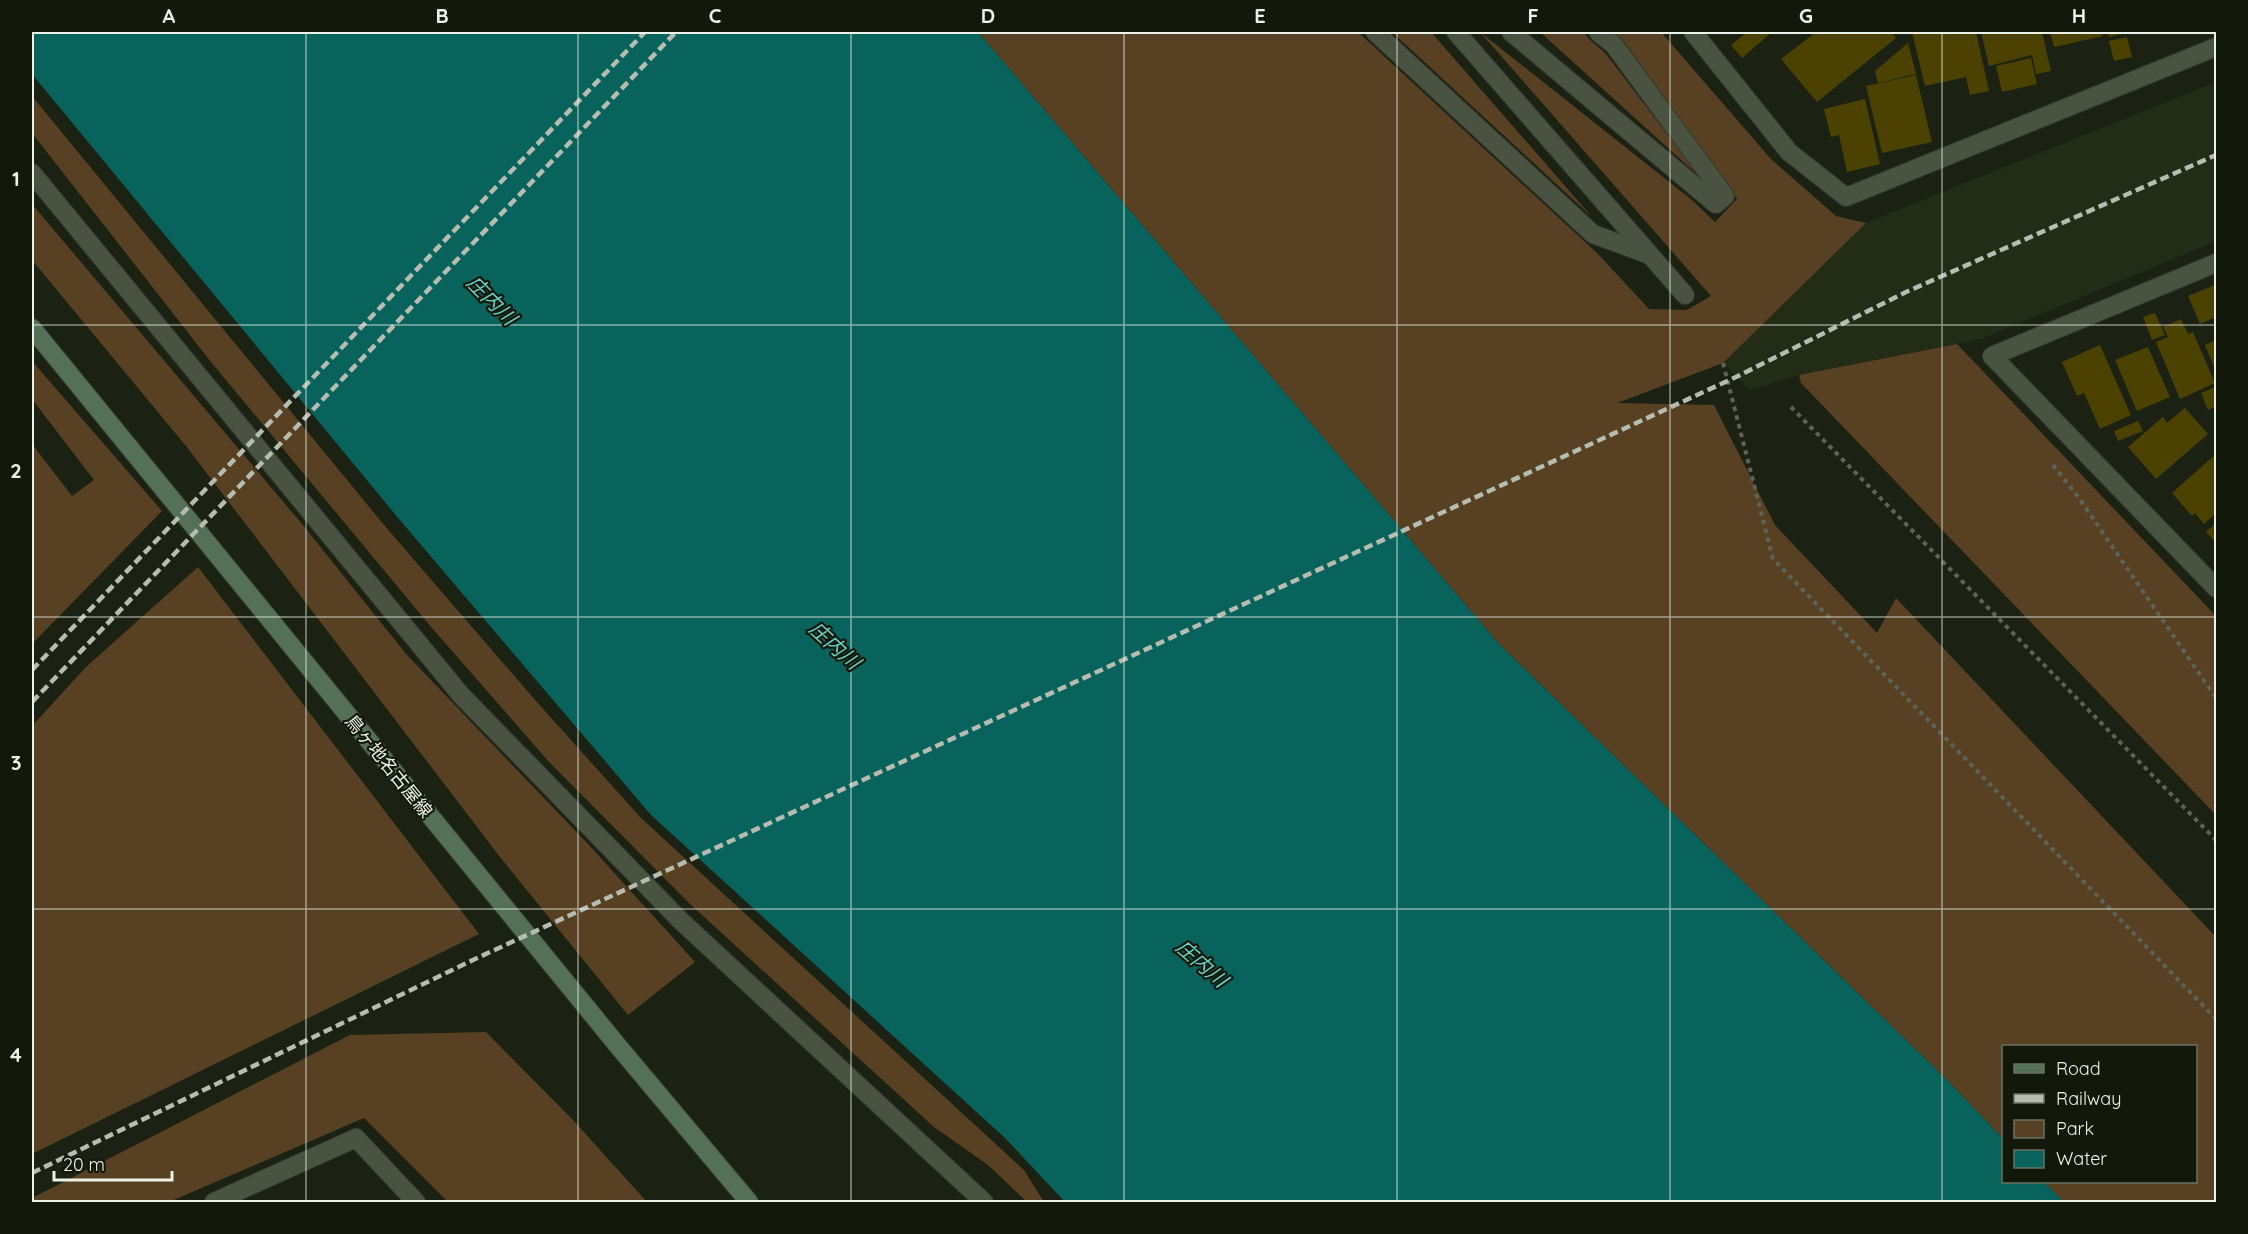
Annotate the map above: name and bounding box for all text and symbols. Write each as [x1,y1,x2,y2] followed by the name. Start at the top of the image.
[163,3,176,28] text: A
[435,3,449,28] text: B
[709,3,722,28] text: C
[981,3,995,28] text: D
[1254,3,1266,28] text: E
[1527,3,1539,28] text: F
[1799,3,1813,28] text: G
[2072,3,2086,28] text: H
[12,166,20,191] text: 1
[462,270,523,331] water label: 庄内川
[10,458,22,483] text: 2
[804,616,867,676] water label: 庄内川
[340,710,438,822] street label: 鳥ヶ地名古屋線
[11,750,21,775] text: 3
[1171,934,1234,993] water label: 庄内川
[10,1042,22,1067] text: 4
[2002,1045,2197,1183] legend
[2056,1057,2101,1080] text: Road
[2056,1087,2122,1110] text: Railway
[2056,1117,2094,1140] text: Park
[54,1144,172,1182] scale bar
[2056,1147,2107,1170] text: Water
[63,1153,105,1176] text: 20 m

